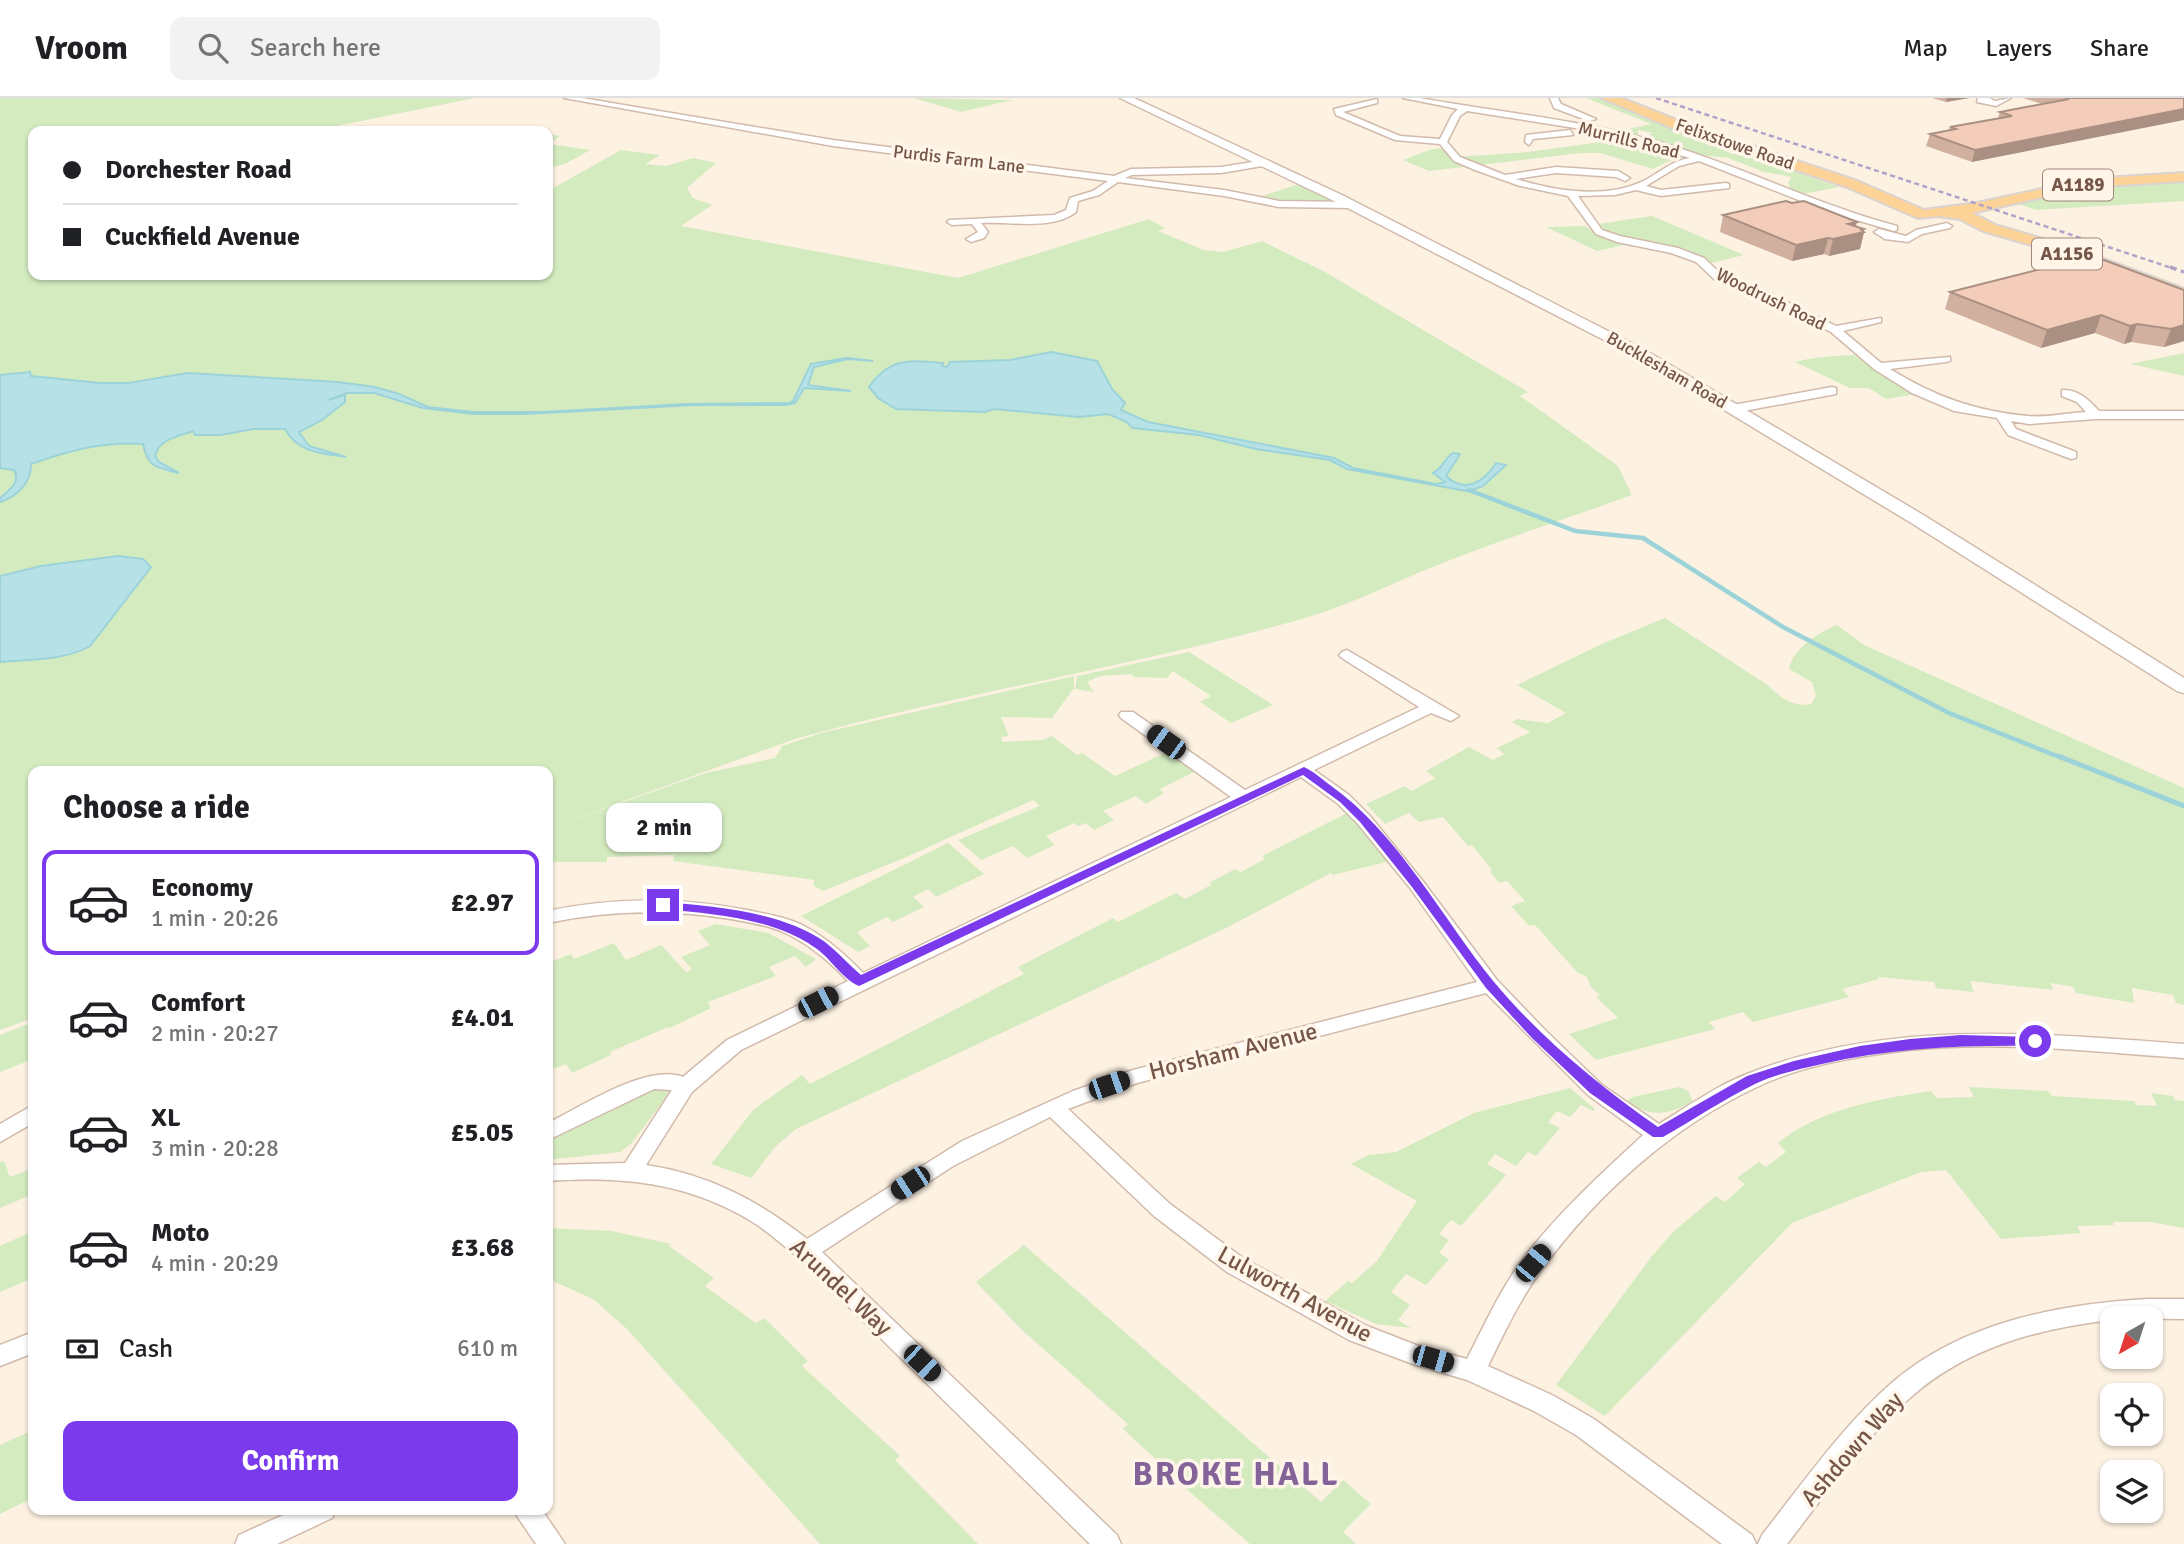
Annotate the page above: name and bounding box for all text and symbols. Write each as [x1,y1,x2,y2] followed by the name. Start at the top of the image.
[170,17,660,80] search box
[35,28,128,69] text: Vroom
[194,29,232,67] icon: search
[250,32,381,64] text: Search here
[1903,33,1948,63] text: Map
[1986,33,2052,63] text: Layers
[2090,33,2149,63] text: Share
[1673,113,1797,175] street label: Felixstowe Road
[1576,117,1682,163] street label: Murrills Road
[892,140,1026,178] street label: Purdis Farm Lane
[105,154,292,186] text: Dorchester Road
[2043,170,2113,200] road number: A1189
[105,221,300,253] text: Cuckfield Avenue
[2032,238,2102,270] road number: A1156
[1712,263,1830,335] street label: Woodrush Road
[1603,327,1731,413] street label: Bucklesham Road
[1143,721,1190,763] car
[63,788,250,827] text: Choose a ride
[605,804,721,852] callout: 2 min
[636,813,692,842] text: 2 min
[67,871,130,934] icon: car
[151,872,253,904] text: Economy
[450,887,514,919] text: £2.97
[647,889,679,921] route end
[151,904,279,933] text: 1 min · 20:26
[795,983,842,1021] car
[67,986,130,1049] icon: car
[151,987,245,1019] text: Comfort
[450,1002,514,1034] text: £4.01
[1146,1016,1320,1086] street label: Horsham Avenue
[151,1019,279,1048] text: 2 min · 20:27
[2019,1025,2051,1057] route start
[1086,1068,1133,1102] car
[67,1101,130,1164] icon: car
[151,1102,181,1134] text: XL
[450,1117,514,1149] text: £5.05
[151,1134,279,1163] text: 3 min · 20:28
[887,1163,934,1203] car
[67,1216,130,1279] icon: car
[151,1217,209,1249] text: Moto
[450,1232,514,1264] text: £3.68
[783,1232,899,1342] street label: Arundel Way
[1212,1239,1378,1349] street label: Lulworth Avenue
[1512,1240,1555,1286] car
[151,1249,279,1278] text: 4 min · 20:29
[2100,1306,2163,1368] north arrow
[2100,1306,2163,1523] map controls
[63,1330,101,1368] icon: cash
[119,1333,173,1365] text: Cash
[457,1334,518,1363] text: 610 m
[900,1341,945,1385] car
[1410,1343,1457,1375] car
[2100,1383,2163,1446] button: locate
[1794,1386,1910,1512] street label: Ashdown Way
[63,1421,518,1501] button: Confirm
[1133,1454,1339,1495] district label: BROKE HALL
[2100,1460,2163,1523] button: layers

